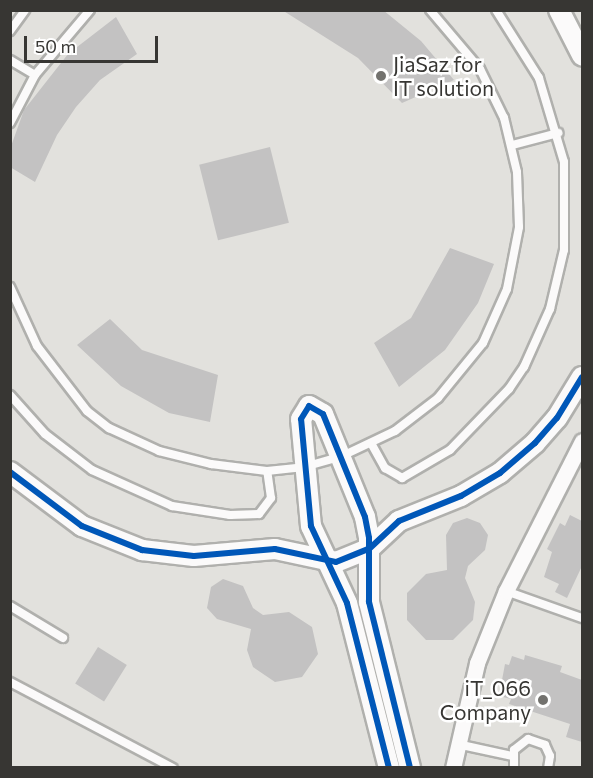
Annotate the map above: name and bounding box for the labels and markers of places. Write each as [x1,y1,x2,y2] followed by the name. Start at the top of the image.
[393,51,494,101] place label: JiaSaz for IT solution
[374,69,388,83] marker: JiaSaz for IT solution
[440,675,531,725] place label: iT_066 Company
[536,693,550,707] marker: iT_066 Company

